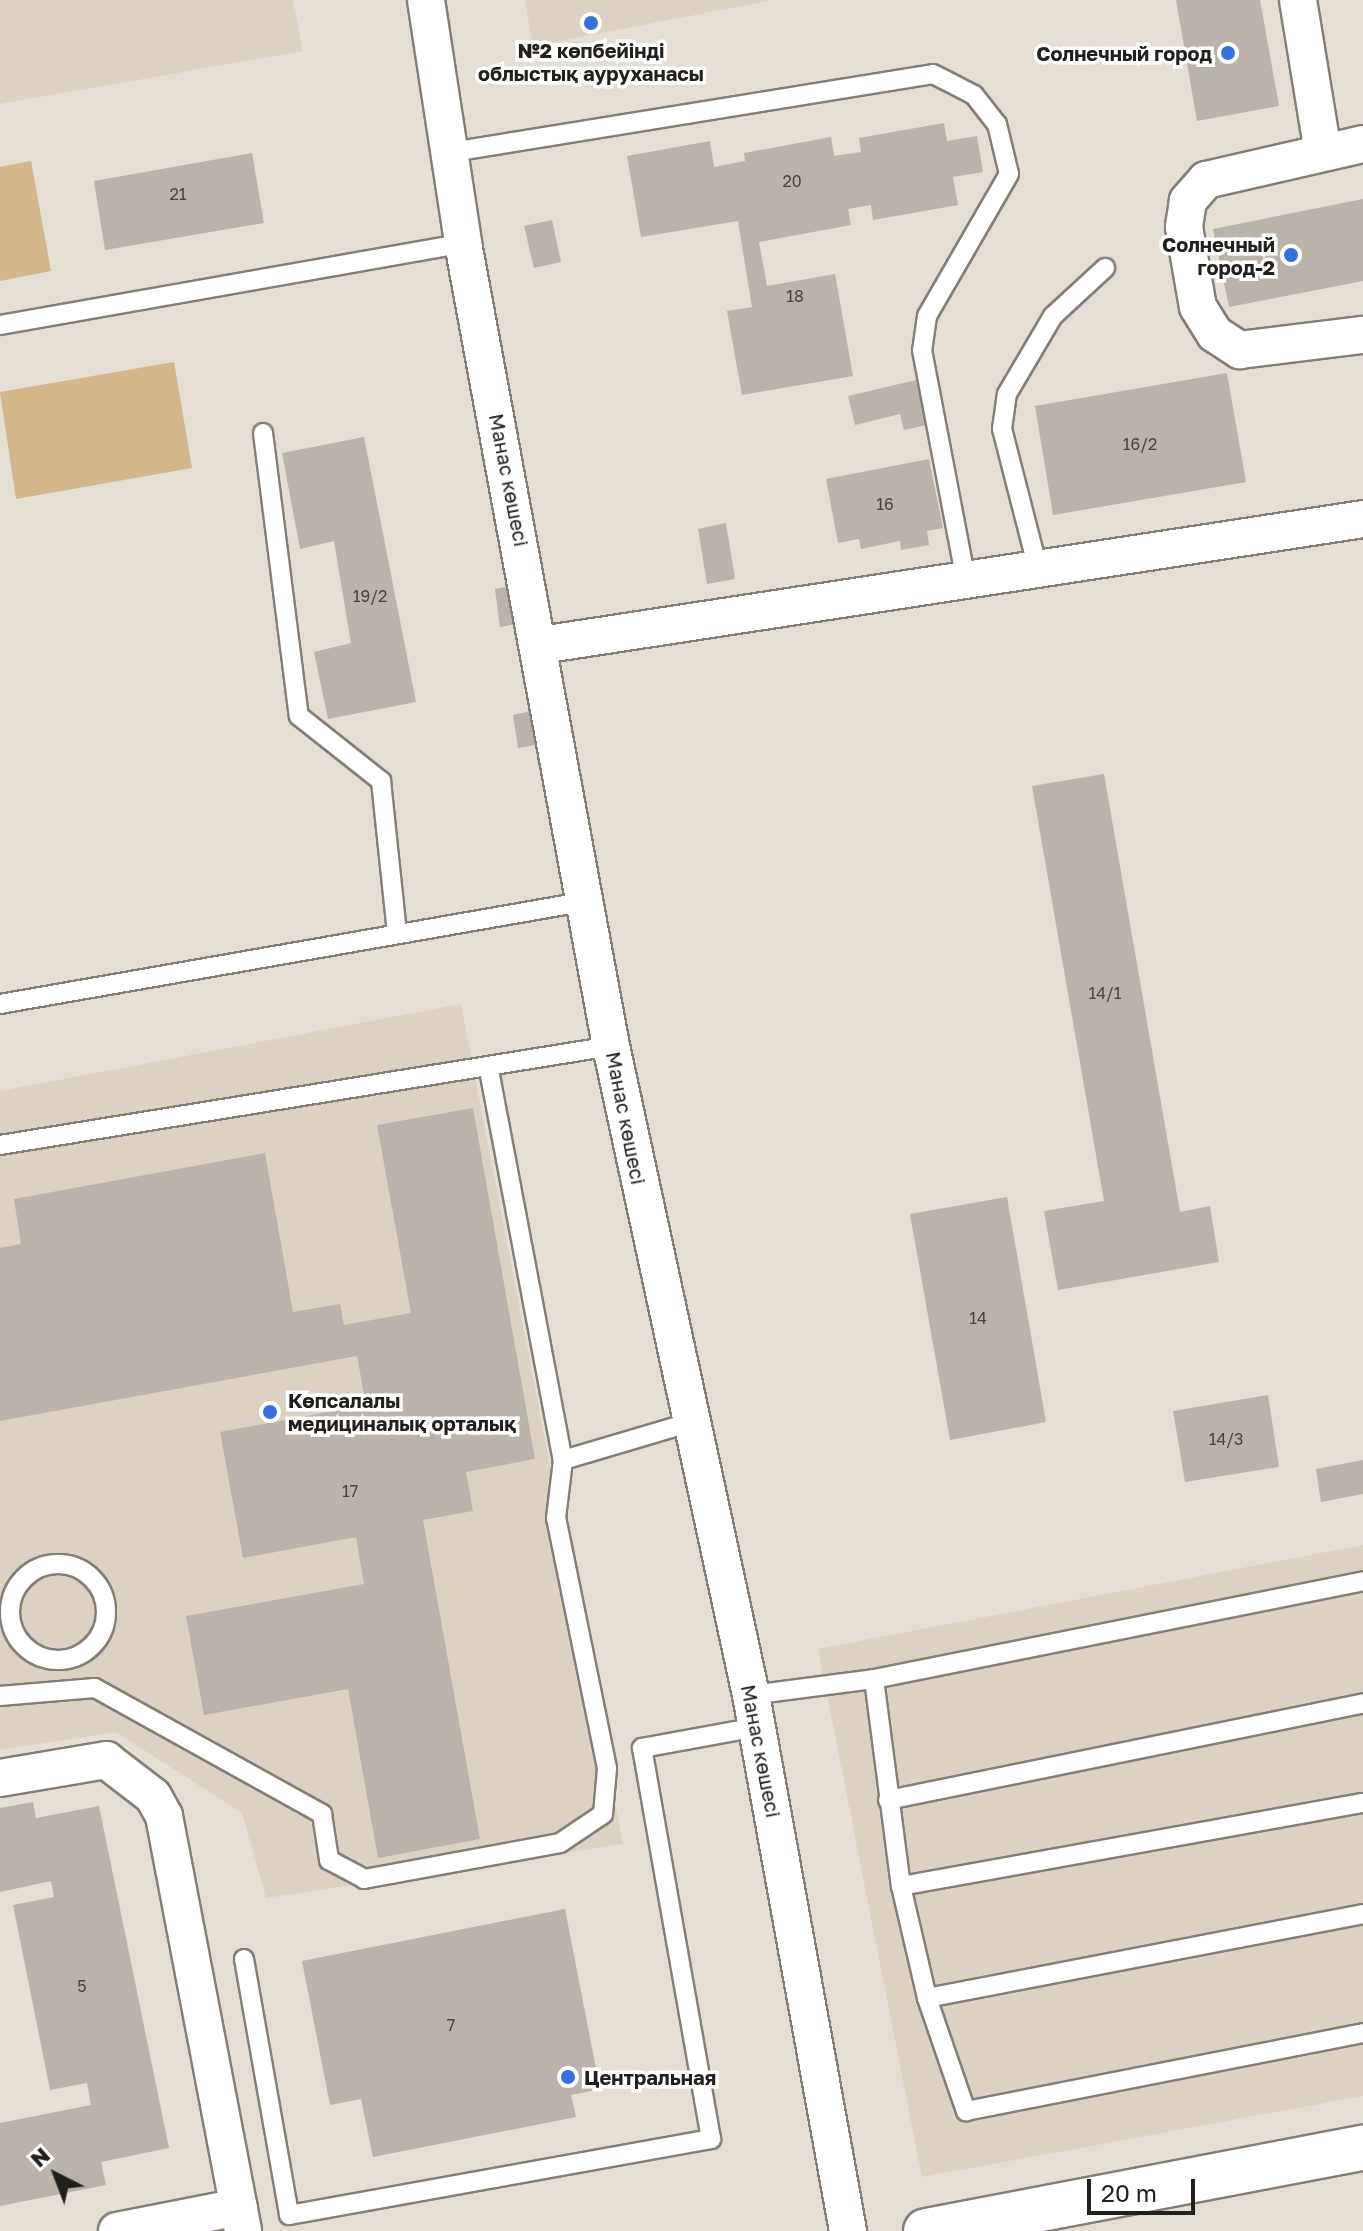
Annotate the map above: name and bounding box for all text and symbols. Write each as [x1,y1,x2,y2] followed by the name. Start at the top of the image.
[580,12,602,34] marker: №2 көпбейінді облыстық ауруханасы
[478,38,704,85] place label: №2 көпбейінді облыстық ауруханасы
[1036,41,1212,65] place label: Солнечный город
[1219,44,1237,62] marker: Солнечный город
[782,171,802,191] house number: 20
[169,184,187,204] house number: 21
[1162,232,1275,279] place label: Солнечный город-2
[1282,246,1300,264] marker: Солнечный город-2
[786,286,804,306] house number: 18
[484,411,534,549] street label: Манас көшесі
[1123,434,1157,454] house number: 16/2
[876,494,894,514] house number: 16
[353,586,387,606] house number: 19/2
[1089,983,1121,1003] house number: 14/1
[601,1049,651,1187] street label: Манас көшесі
[969,1308,987,1328] house number: 14
[288,1388,516,1435] place label: Көпсалалы медициналық орталық
[259,1401,281,1423] marker: Көпсалалы медициналық орталық
[1209,1429,1243,1449] house number: 14/3
[342,1481,358,1501] house number: 17
[736,1682,786,1820] street label: Манас көшесі
[77,1976,87,1996] house number: 5
[447,2015,455,2035] house number: 7
[584,2065,716,2089] place label: Центральная
[559,2068,577,2086] marker: Центральная
[16,2135,96,2215] north arrow
[24,2141,55,2172] text: N
[1091,2163,1199,2213] scale bar
[1101,2178,1157,2207] text: 20 m

